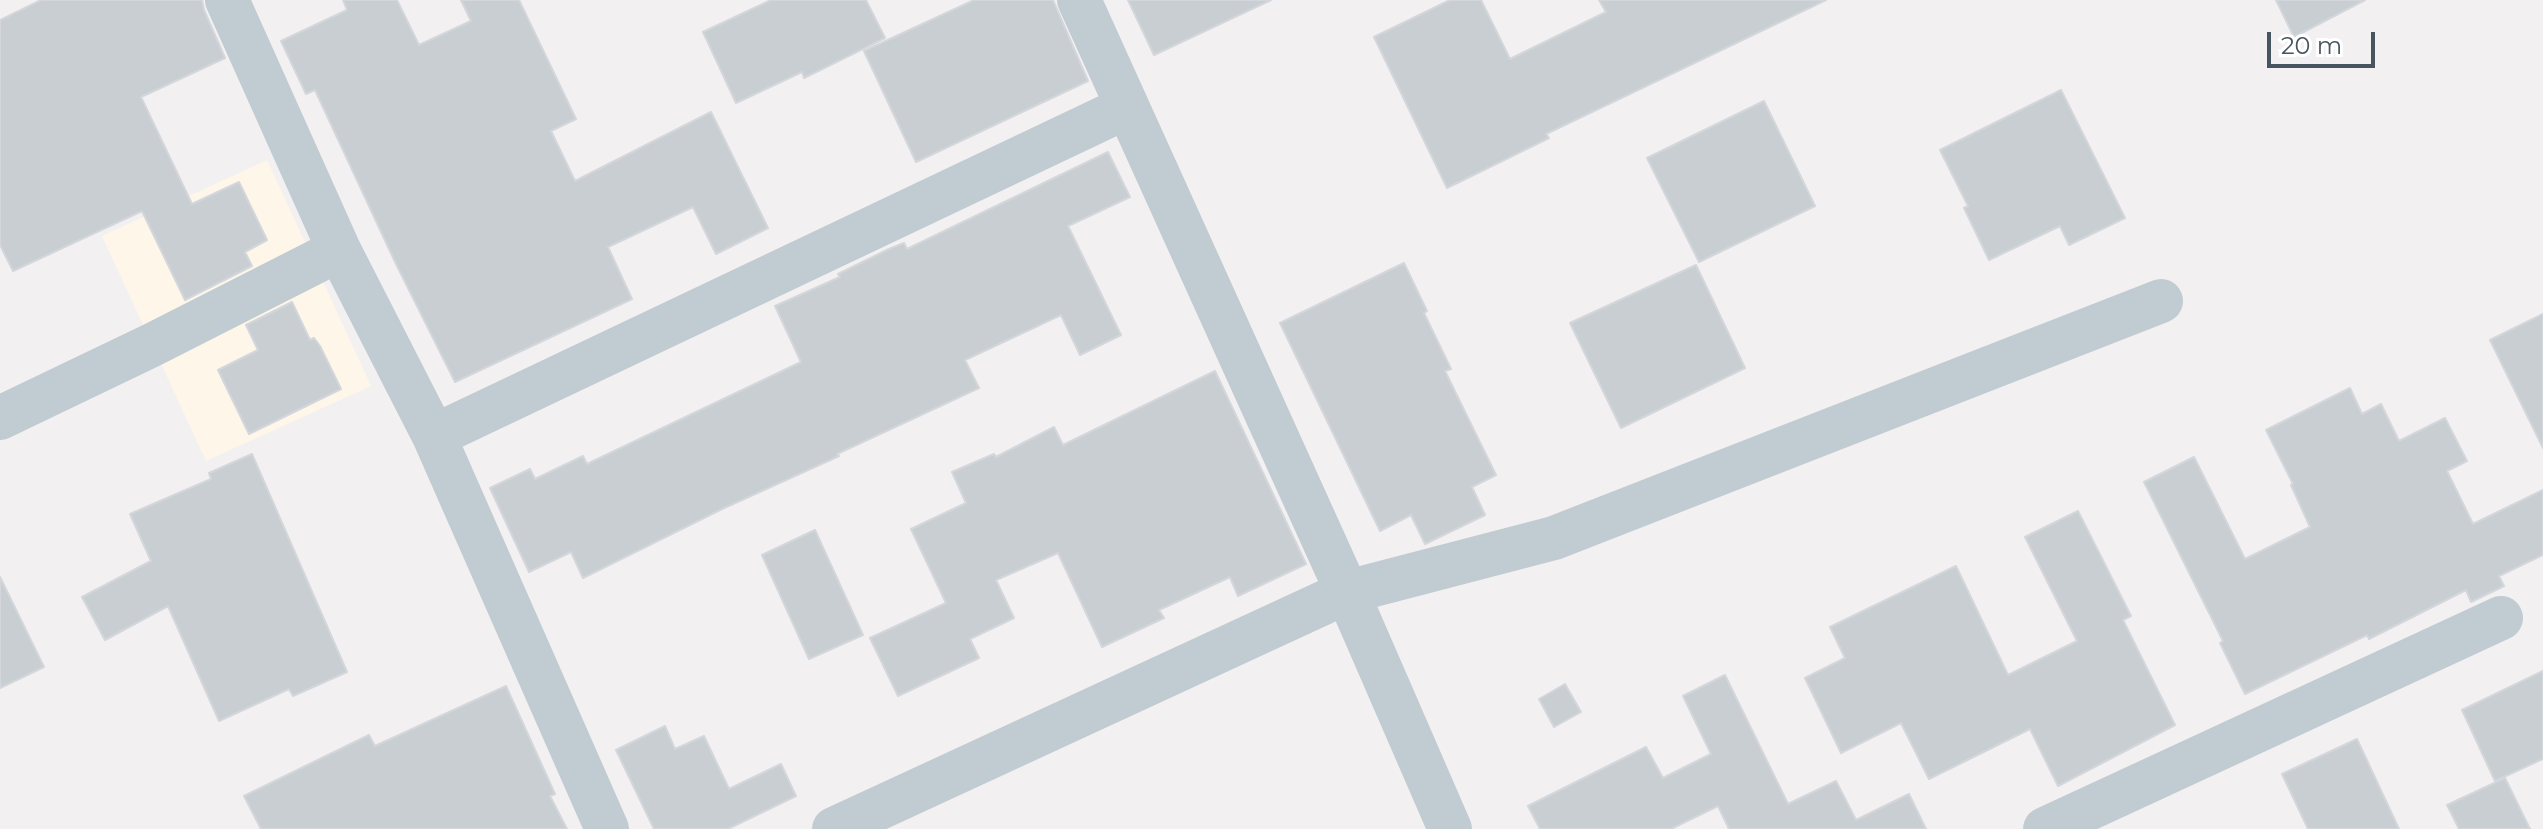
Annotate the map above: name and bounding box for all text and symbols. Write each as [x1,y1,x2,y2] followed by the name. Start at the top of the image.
[2271,16,2379,66] scale bar
[2281,31,2342,60] text: 20 m

